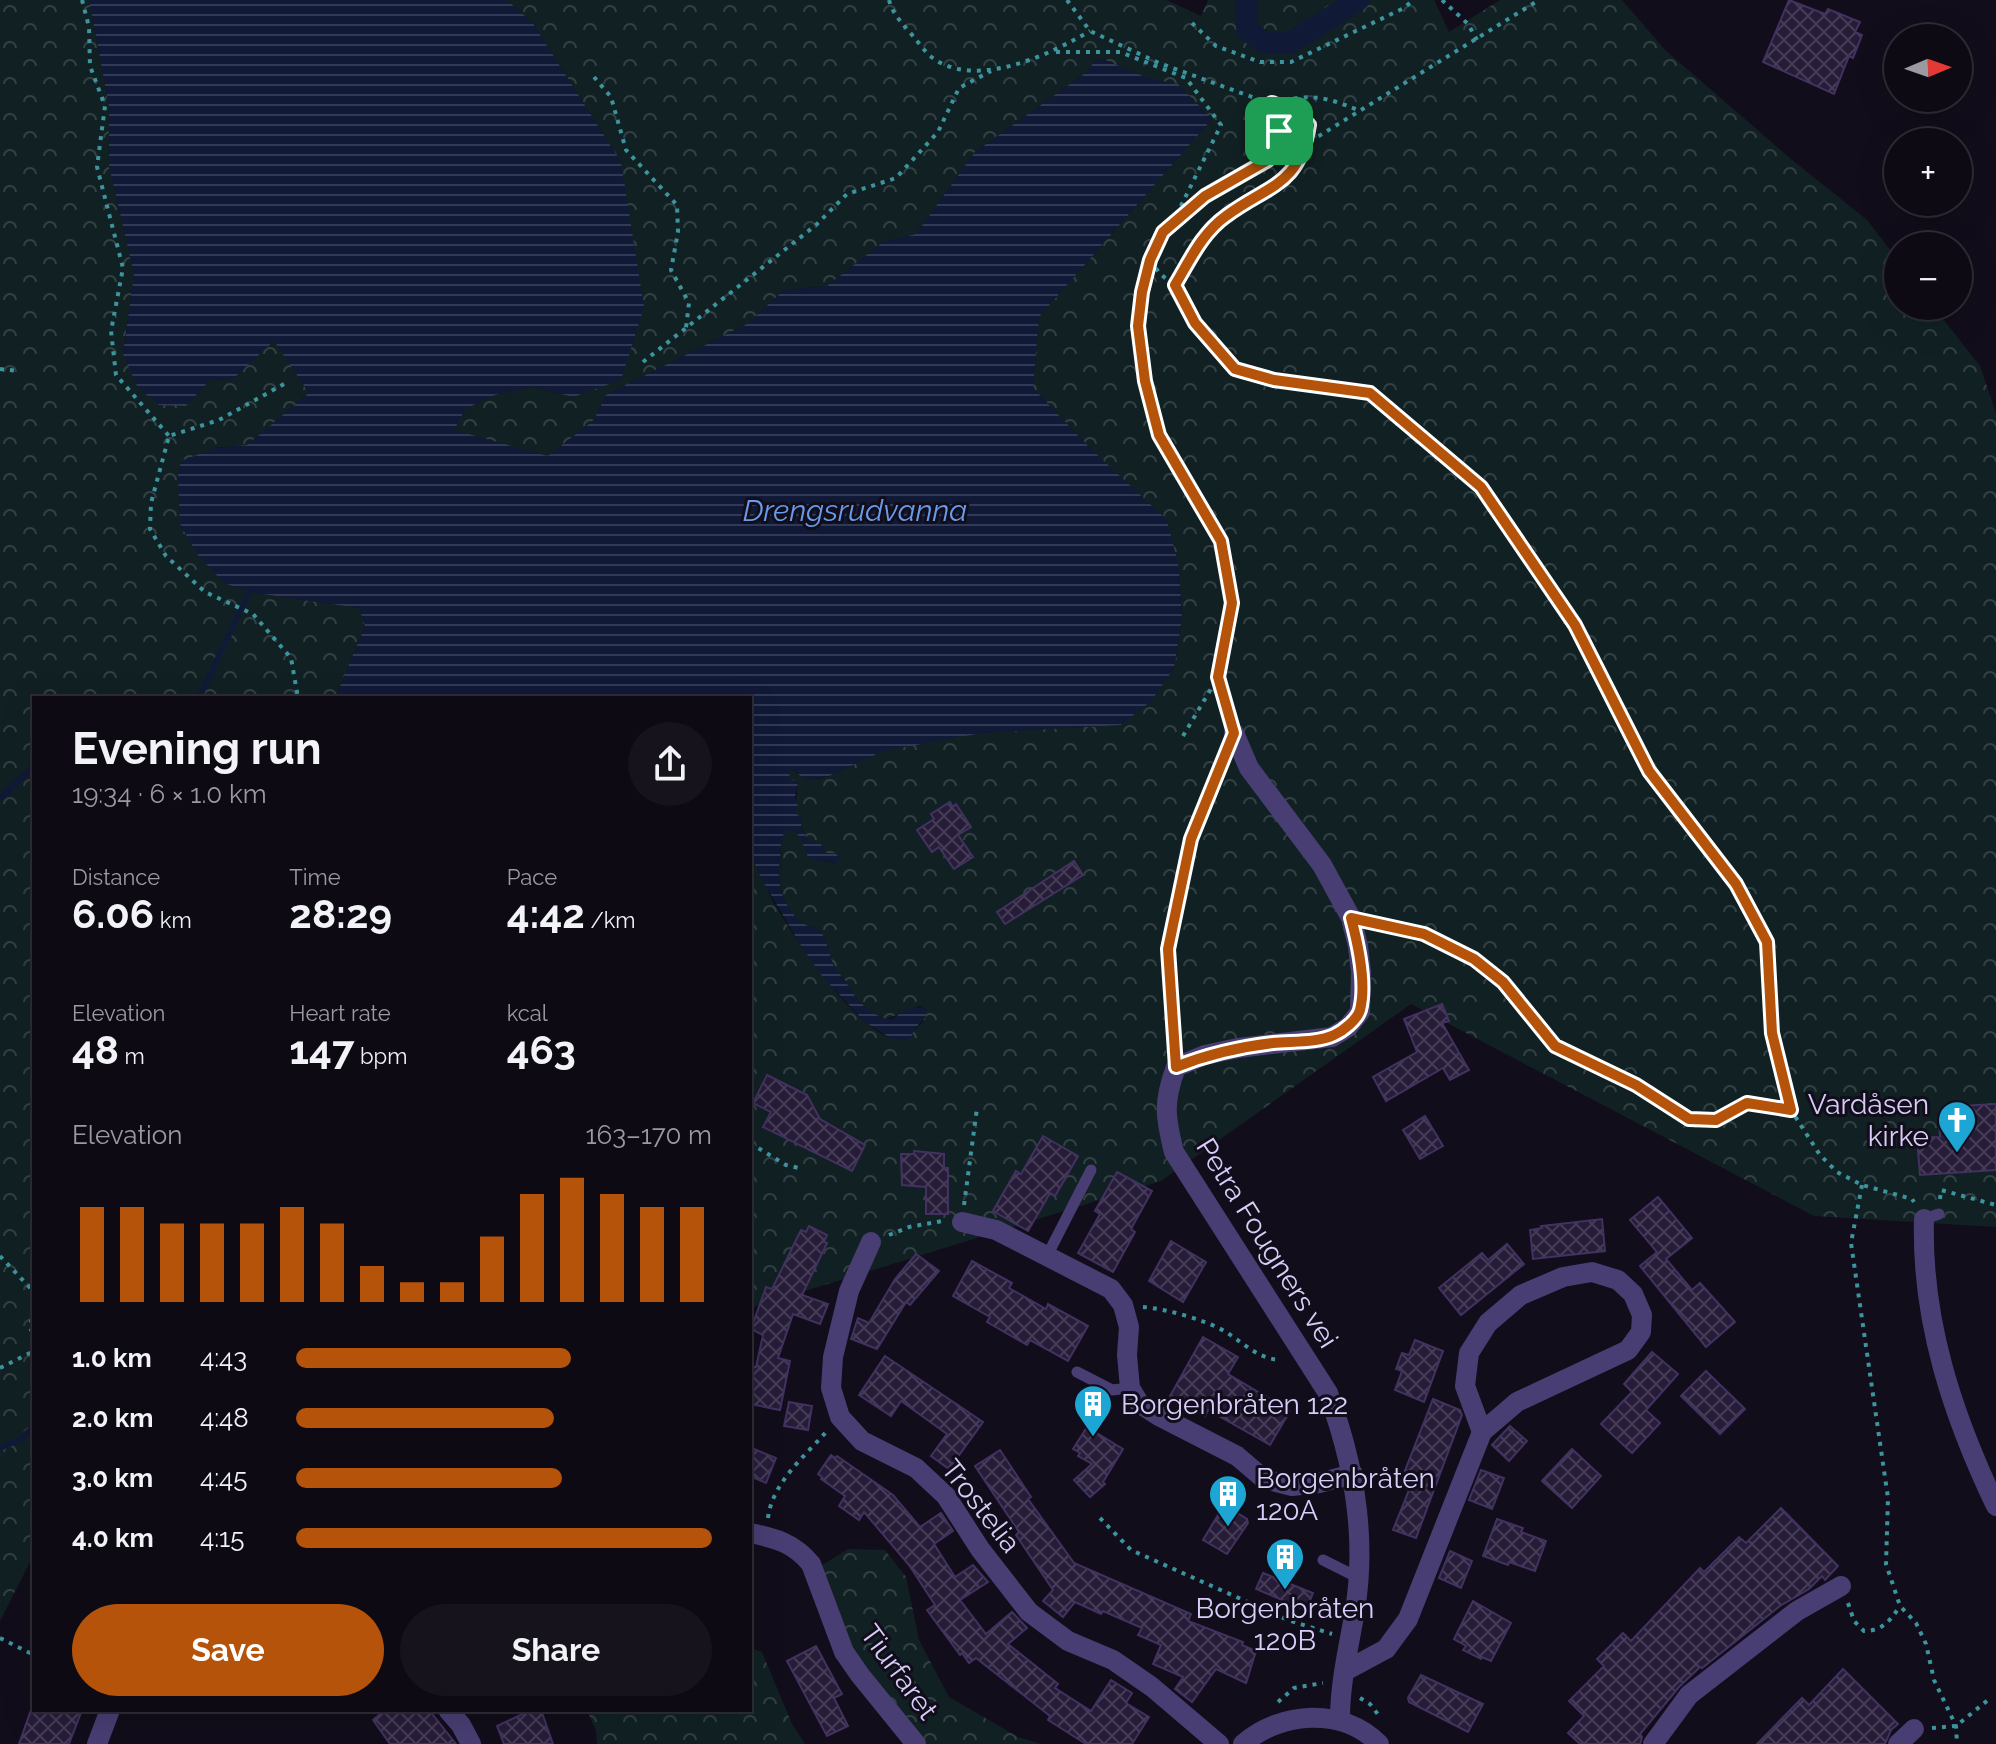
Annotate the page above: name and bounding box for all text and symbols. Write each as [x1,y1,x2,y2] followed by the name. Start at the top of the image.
[1884,24,1972,112] north arrow
[1884,24,1972,320] map controls
[1245,97,1313,165] pin
[1257,109,1301,153] icon: arrive
[1884,128,1972,216] button: +
[1884,232,1972,320] button: −
[743,493,967,528] water label: Drengsrudvanna
[628,722,712,806] button: share
[72,723,321,774] text: Evening run
[72,779,267,809] text: 19:34 · 6 × 1.0 km
[72,864,160,890] text: Distance
[289,864,341,890] text: Time
[507,864,557,890] text: Pace
[72,890,154,937] text: 6.06
[289,890,392,937] text: 28:29
[507,890,585,937] text: 4:42
[154,907,192,933] text: km
[585,907,636,933] text: /km
[72,1000,165,1026] text: Elevation
[289,1000,391,1026] text: Heart rate
[507,1000,548,1026] text: kcal
[72,1026,119,1073] text: 48
[289,1026,354,1073] text: 147
[507,1026,576,1073] text: 463
[119,1043,145,1069] text: m
[354,1043,407,1069] text: bpm
[1808,1088,1929,1153] place label: Vardåsen kirke
[1936,1099,1978,1154] church icon: Vardåsen kirke
[72,1120,182,1150] text: Elevation
[585,1120,712,1150] text: 163–170 m
[1189,1132,1345,1354] street label: Petra Fougners vei
[72,1343,152,1373] text: 1.0 km
[200,1343,247,1373] text: 4:43
[1072,1383,1114,1438] building icon: Borgenbråten 122
[1121,1388,1348,1421] place label: Borgenbråten 122
[72,1403,153,1433] text: 2.0 km
[200,1403,249,1433] text: 4:48
[935,1453,1027,1559] street label: Trostelia
[1256,1462,1435,1527] place label: Borgenbråten 120A
[72,1463,153,1493] text: 3.0 km
[200,1463,247,1493] text: 4:45
[1207,1473,1249,1528] building icon: Borgenbråten 120A
[72,1523,154,1553] text: 4.0 km
[200,1523,244,1553] text: 4:15
[1264,1536,1306,1591] building icon: Borgenbråten 120B
[1196,1592,1374,1657] place label: Borgenbråten 120B
[72,1604,384,1696] button: Save
[400,1604,712,1696] button: Share
[854,1618,945,1726] street label: Tiurfaret

